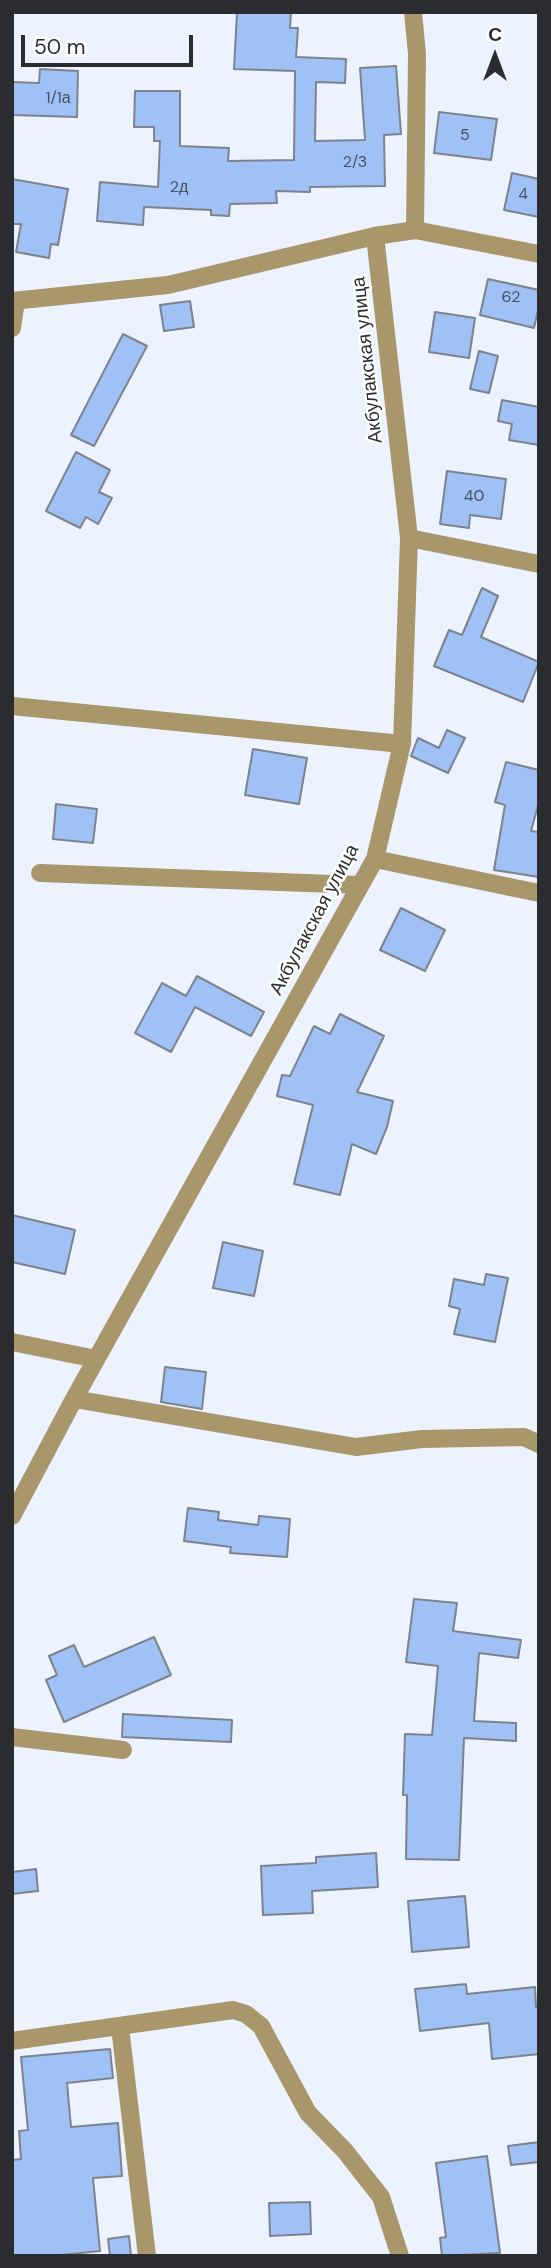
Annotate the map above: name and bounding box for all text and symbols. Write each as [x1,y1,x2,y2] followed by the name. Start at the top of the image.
[24,21,196,65] scale bar
[460,21,530,91] north arrow
[488,22,502,47] text: С
[34,33,85,61] text: 50 m
[45,89,71,109] house number: 1/1а
[460,126,470,146] house number: 5
[343,153,367,173] house number: 2/3
[170,178,188,198] house number: 2д
[518,185,528,205] house number: 4
[348,276,388,444] street label: Акбулакская улица
[502,288,520,308] house number: 62
[464,487,484,507] house number: 40
[266,841,364,999] street label: Акбулакская улица

